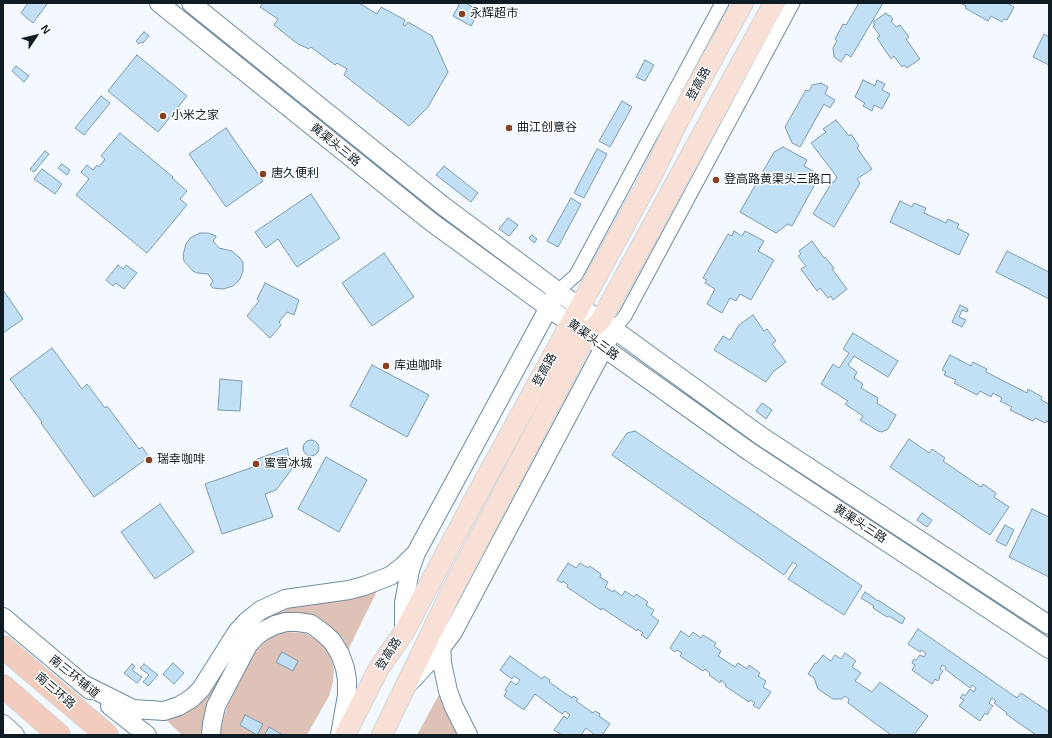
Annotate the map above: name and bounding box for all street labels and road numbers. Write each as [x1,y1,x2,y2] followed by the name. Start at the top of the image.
[684,65,714,103] street label: 登高路
[307,121,363,169] street label: 黄渠头三路
[564,317,622,363] street label: 黄渠头三路
[530,351,560,389] street label: 登高路
[831,502,889,546] street label: 黄渠头三路
[373,635,405,673] street label: 登高路
[46,653,102,701] street label: 南三环辅道
[32,670,78,712] street label: 南三环路

